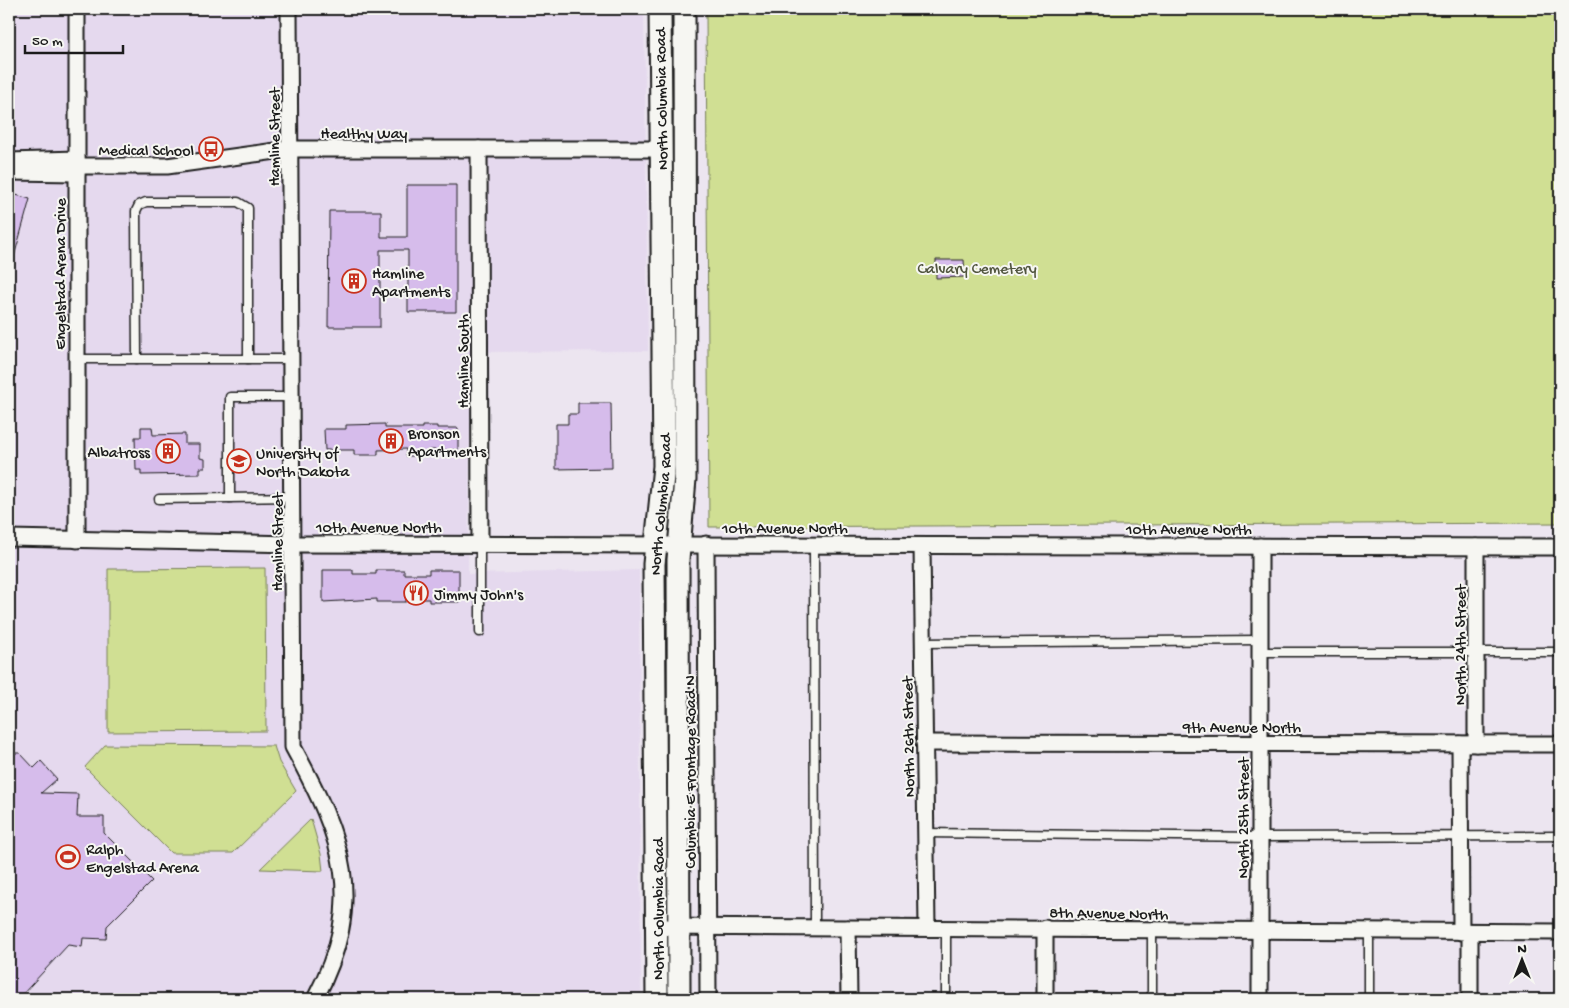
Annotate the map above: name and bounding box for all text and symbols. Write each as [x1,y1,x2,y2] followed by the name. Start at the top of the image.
[25,22,122,54] scale bar
[653,26,674,170] street label: North Columbia Road
[32,33,63,51] text: 50 m
[267,86,286,186] street label: Hamline Street
[321,126,408,145] street label: Healthy Way
[198,136,224,162] bus stop icon: Medical School
[99,143,194,162] place label: Medical School
[53,198,72,350] street label: Engelstad Arena Drive
[917,261,1037,280] park label: Calvary Cemetery
[372,266,451,303] place label: Hamline Apartments
[341,268,367,294] building icon: Hamline Apartments
[456,313,475,408] street label: Hamline South
[407,426,487,463] place label: Bronson Apartments
[378,428,404,454] building icon: Bronson Apartments
[648,432,677,575] street label: North Columbia Road
[155,438,181,464] building icon: Albatross
[87,445,151,464] place label: Albatross
[256,446,351,483] place label: University of North Dakota
[226,448,252,474] school or university icon: University of North Dakota
[270,491,289,591] street label: Hamline Street
[315,520,442,539] street label: 10th Avenue North
[721,521,848,540] street label: 10th Avenue North
[1125,522,1252,541] street label: 10th Avenue North
[403,580,429,606] restaurant icon: Jimmy John's
[1453,583,1472,705] street label: North 24th Street
[434,587,524,606] place label: Jimmy John's
[683,675,702,869] street label: Columbia E Frontage Road N
[900,675,921,798] street label: North 26th Street
[1182,720,1302,739] street label: 9th Avenue North
[1236,756,1255,879] street label: North 25th Street
[651,836,670,980] street label: North Columbia Road
[86,842,200,879] place label: Ralph Engelstad Arena
[55,844,81,870] sports icon: Ralph Engelstad Arena
[1049,905,1169,926] street label: 8th Avenue North
[1496,936,1546,986] north arrow
[1517,941,1527,958] text: N

